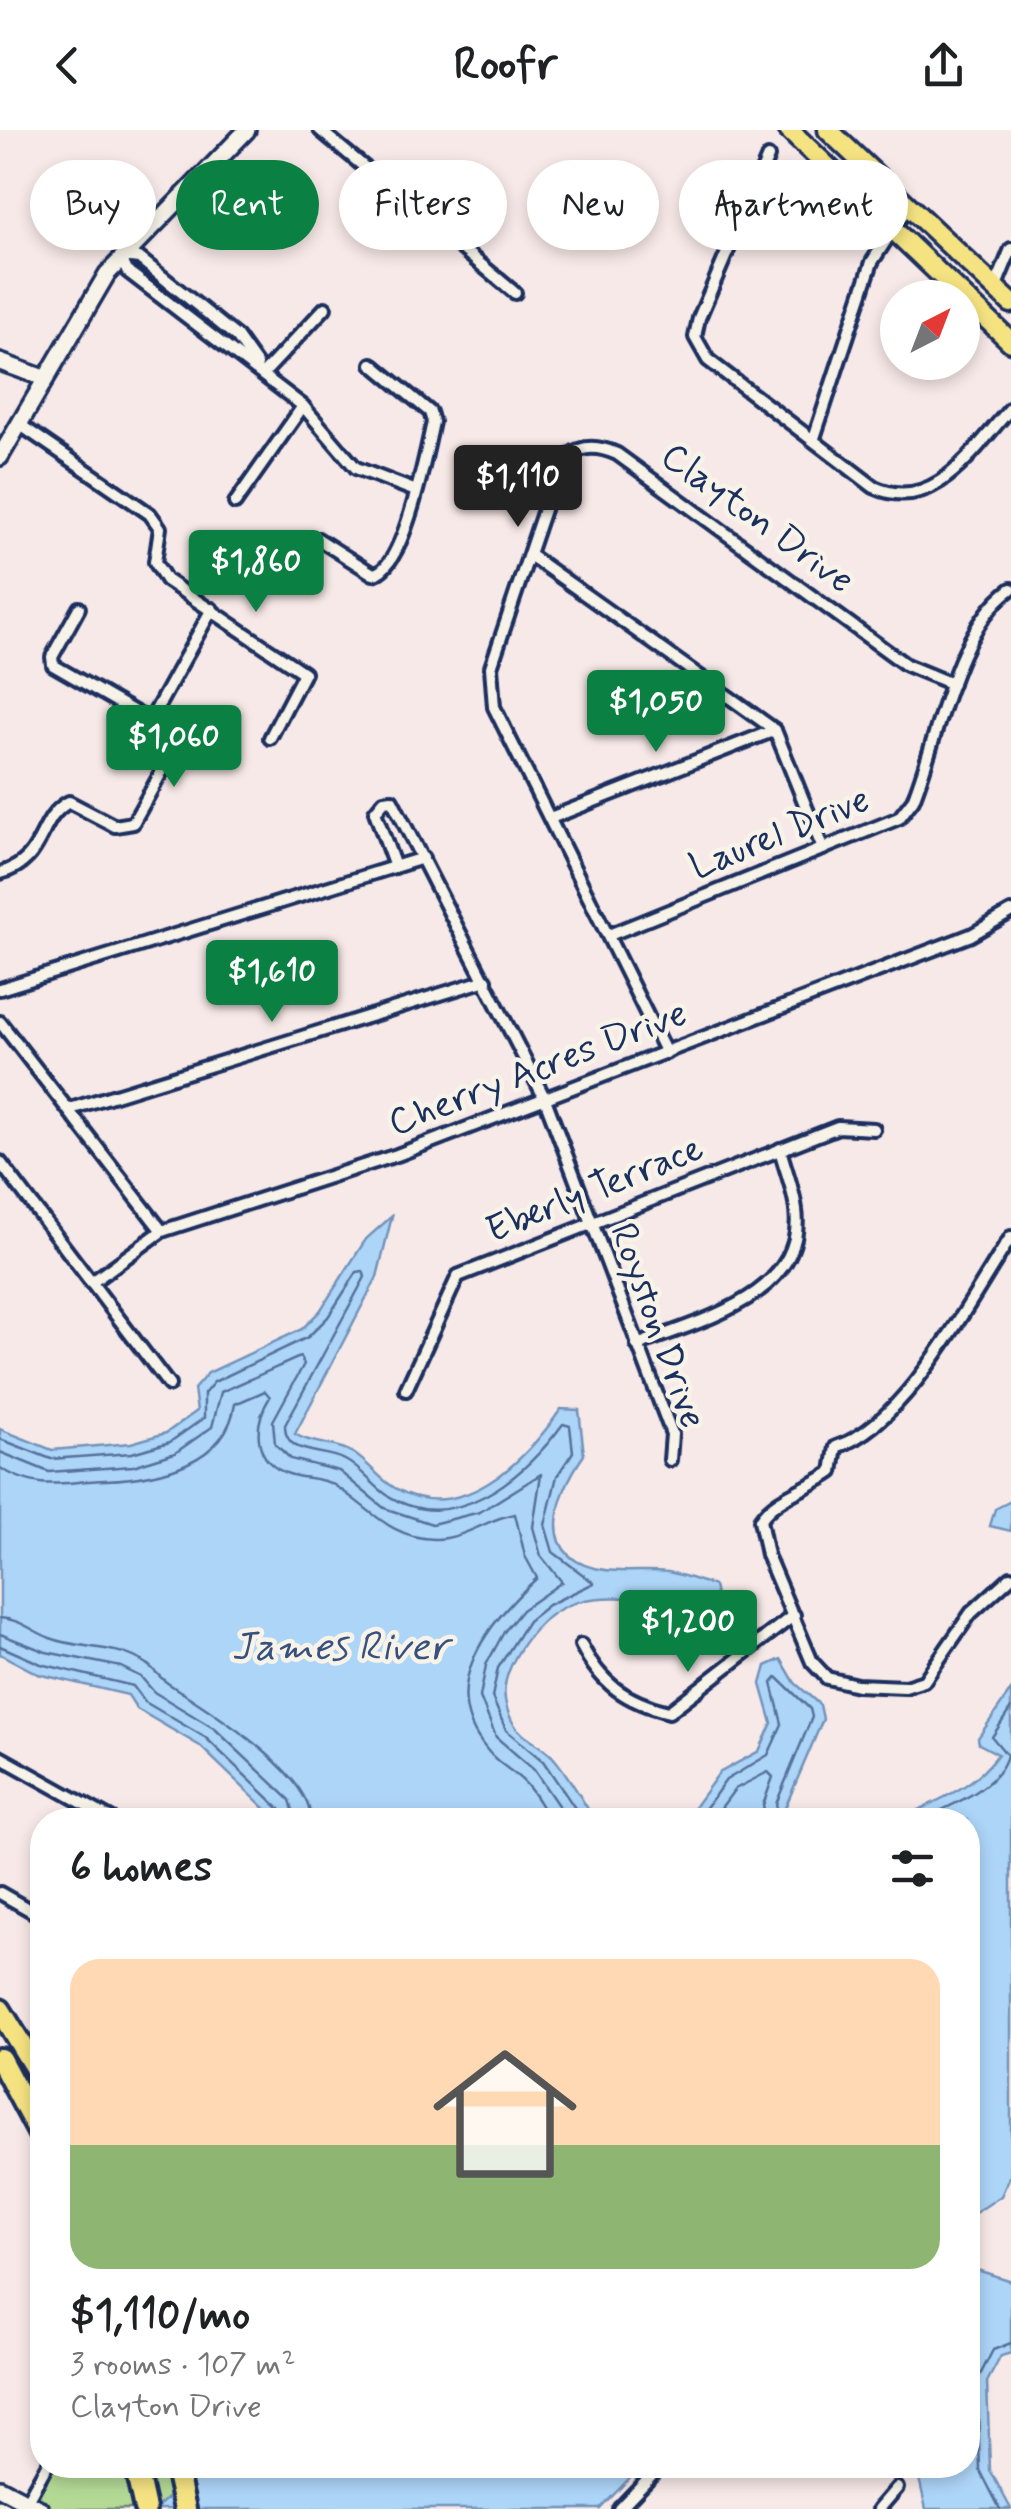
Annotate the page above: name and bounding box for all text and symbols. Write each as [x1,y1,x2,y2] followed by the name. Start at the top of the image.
[454,36,557,95] text: Roofr
[40,38,95,93] icon: back
[916,38,971,93] icon: share
[30,160,156,250] chip: Buy
[176,160,319,250] chip: Rent
[339,160,507,250] chip: Filters
[527,160,659,250] chip: New
[679,160,908,250] chip: Apartment
[880,280,980,380] north arrow
[880,280,980,380] map controls
[650,432,864,606] street label: Clayton Drive
[437,445,599,530] pin: $1,110
[476,456,560,498] text: $1,110
[175,530,337,615] pin: $1,860
[211,541,301,583] text: $1,860
[575,670,737,755] pin: $1,050
[609,681,703,723] text: $1,050
[93,705,255,790] pin: $1,060
[128,716,220,758] text: $1,060
[683,776,877,892] street label: Laurel Drive
[191,940,353,1025] pin: $1,610
[228,951,316,993] text: $1,610
[382,990,694,1148] street label: Cherry Acres Drive
[479,1124,711,1256] street label: Eberly Terrace
[597,1217,717,1435] street label: Royston Drive
[607,1590,769,1675] pin: $1,200
[641,1601,735,1643] text: $1,200
[232,1622,454,1674] water label: James River
[70,1841,213,1896] text: 6 homes
[885,1841,940,1896] icon: filters
[415,2024,595,2204] icon: home
[70,2289,250,2344] text: $1,110/mo
[70,2344,295,2386] text: 3 rooms · 107 m²
[70,2386,262,2428] text: Clayton Drive

